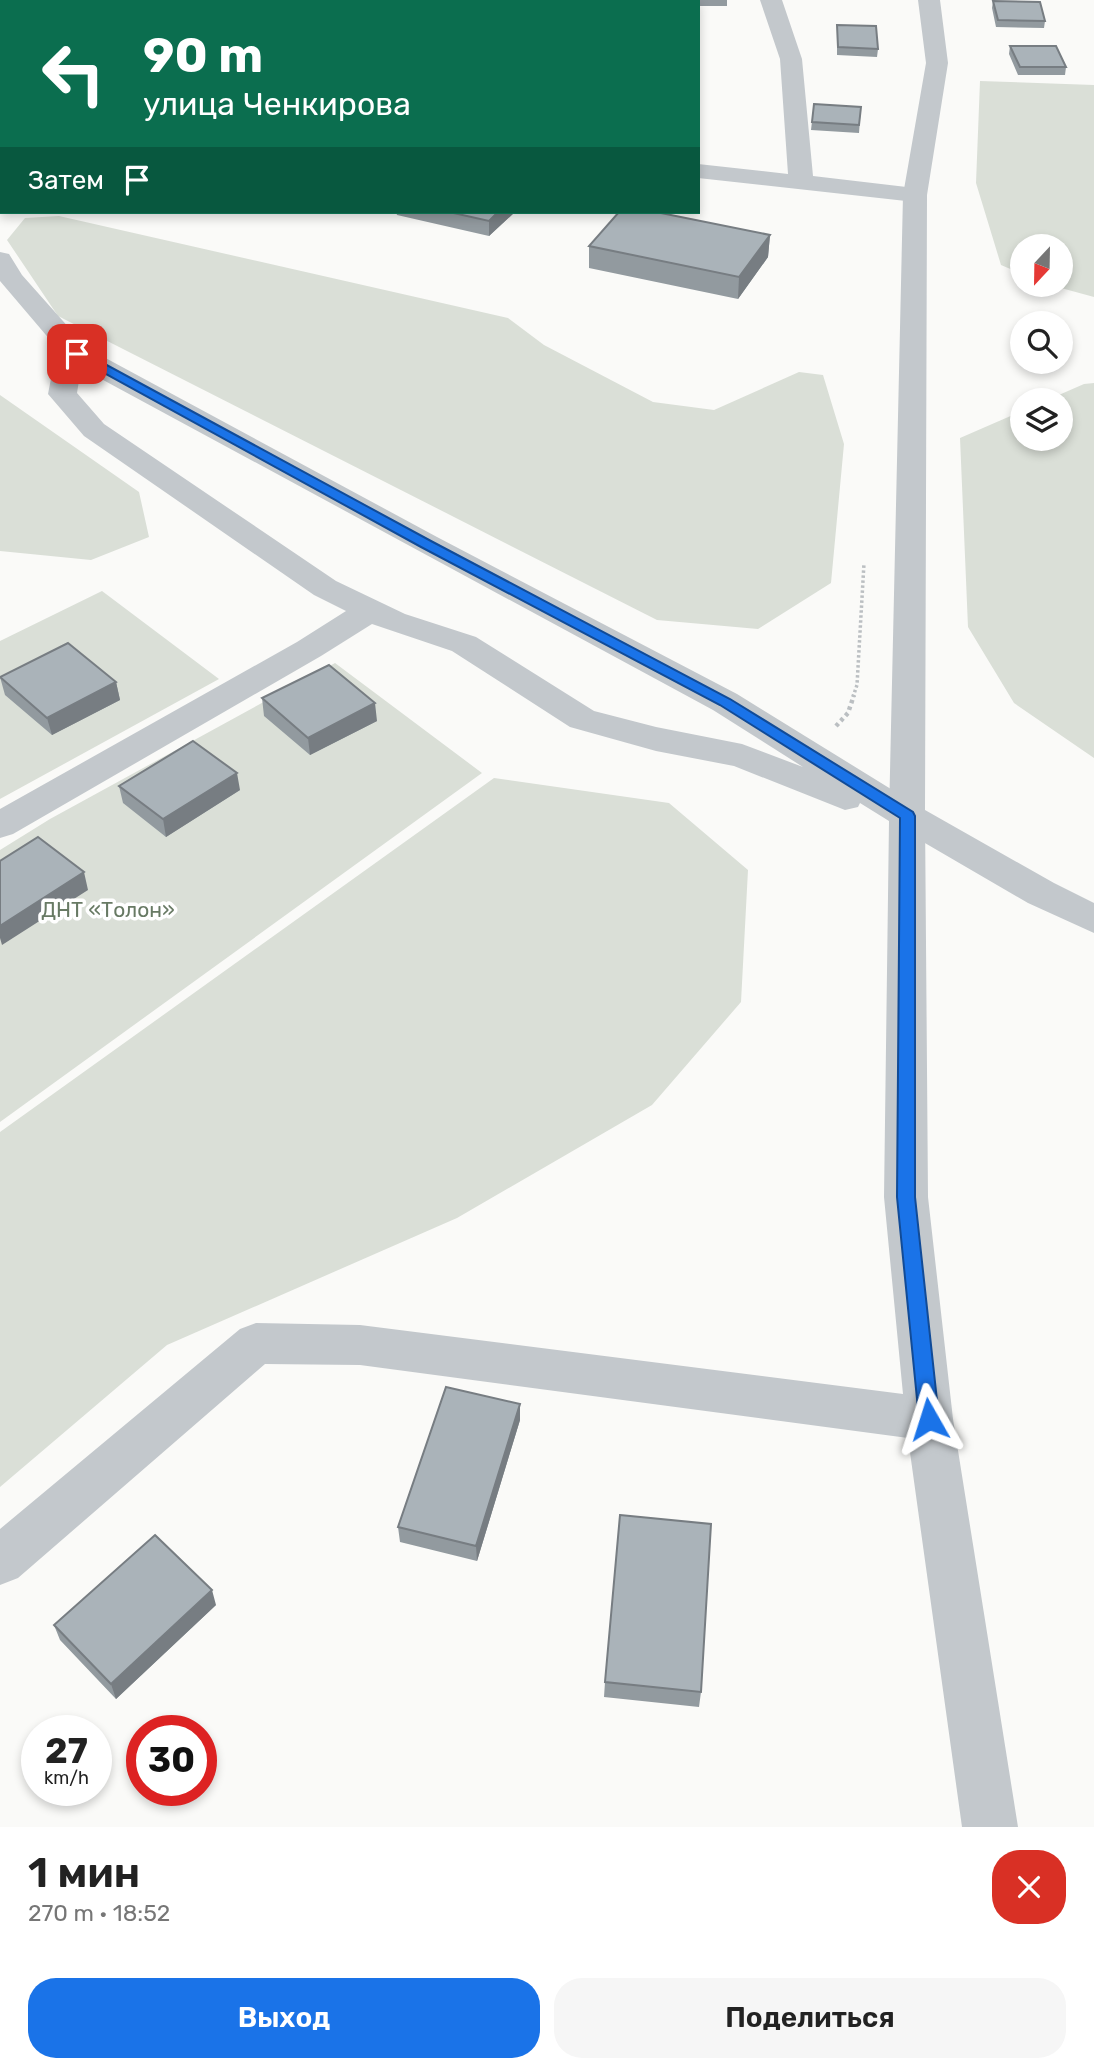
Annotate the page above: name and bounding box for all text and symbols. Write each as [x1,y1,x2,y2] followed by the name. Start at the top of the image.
[143,26,263,84] text: 90 m
[28,28,119,119] icon: left
[143,85,411,123] text: улица Ченкирова
[118,161,156,199] icon: arrive
[28,165,104,196] text: Затем
[1010,234,1073,298] north arrow
[1010,234,1073,451] map controls
[1010,311,1073,374] button: search
[47,324,107,384] pin
[58,335,96,373] icon: arrive
[1010,388,1073,451] button: layers
[41,897,175,922] park label: ДНТ «Толон»
[892,1382,966,1456] position arrow
[126,1715,217,1806] speed limit sign: 30
[45,1730,88,1772] text: 27
[44,1767,89,1789] text: km/h
[28,1848,140,1898] text: 1 мин
[992,1850,1066,1924] button: close
[28,1899,170,1927] text: 270 m · 18:52
[28,1978,540,2058] button: Выход
[554,1978,1066,2058] button: Поделиться

